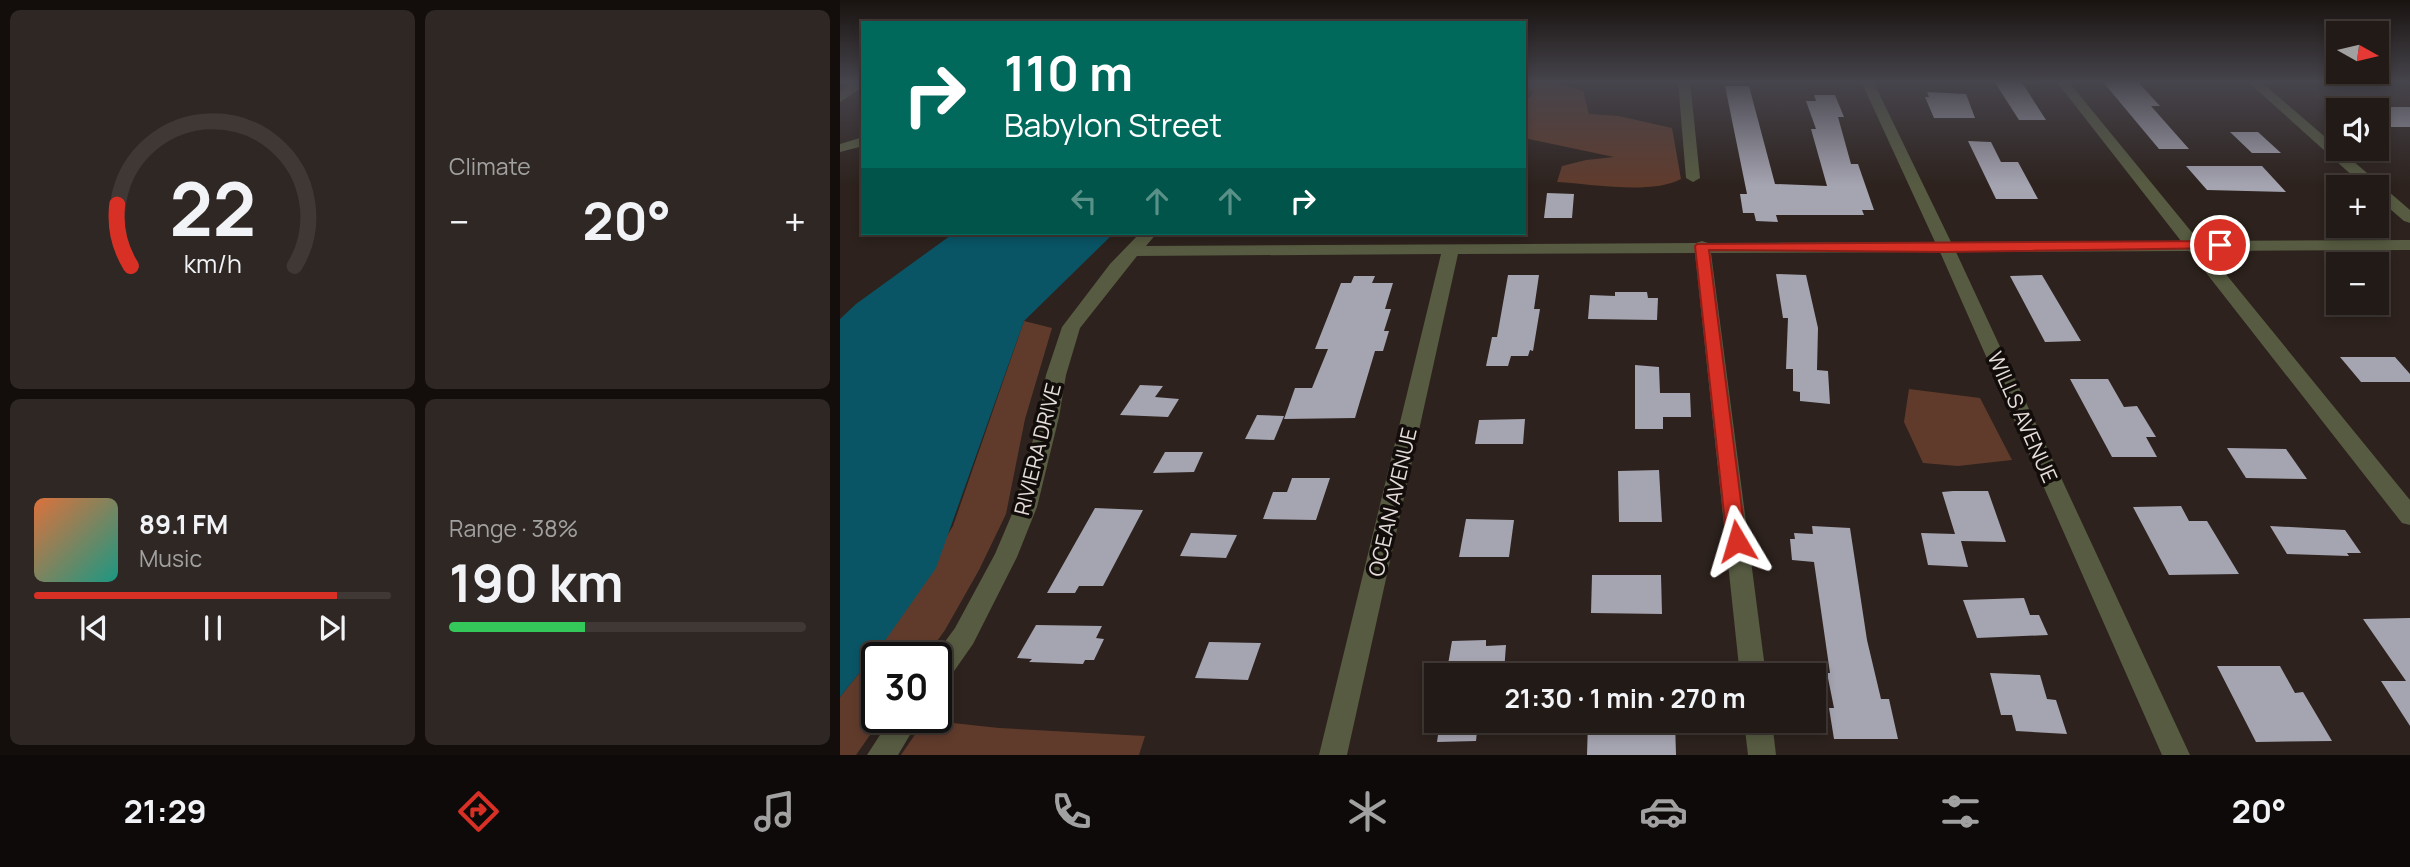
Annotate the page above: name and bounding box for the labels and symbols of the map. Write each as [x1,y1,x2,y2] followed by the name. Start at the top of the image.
[2326,21,2389,84] north arrow
[2190,215,2250,275] pin
[1982,347,2064,487] street label: WILLS AVENUE
[1007,380,1067,518] street label: RIVIERA DRIVE
[1361,425,1423,579] street label: OCEAN AVENUE
[1700,504,1774,578] position arrow
[861,642,952,733] speed limit sign: 30

